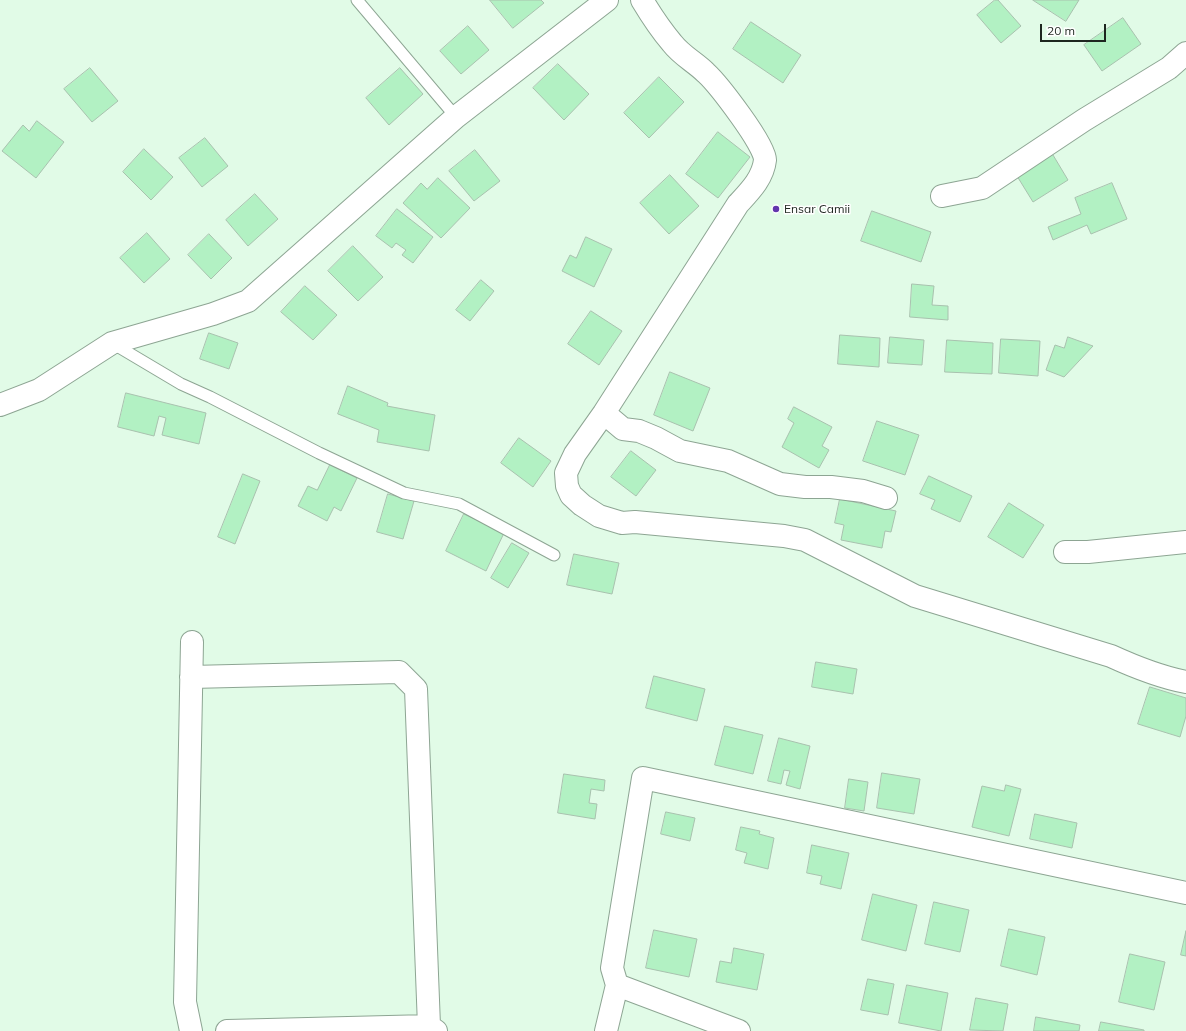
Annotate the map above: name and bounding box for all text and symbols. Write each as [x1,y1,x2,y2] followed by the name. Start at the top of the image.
[1042,16,1108,42] scale bar
[1047,23,1075,38] text: 20 m
[784,202,850,216] place label: Ensar Camii
[771,204,781,214] marker: Ensar Camii

